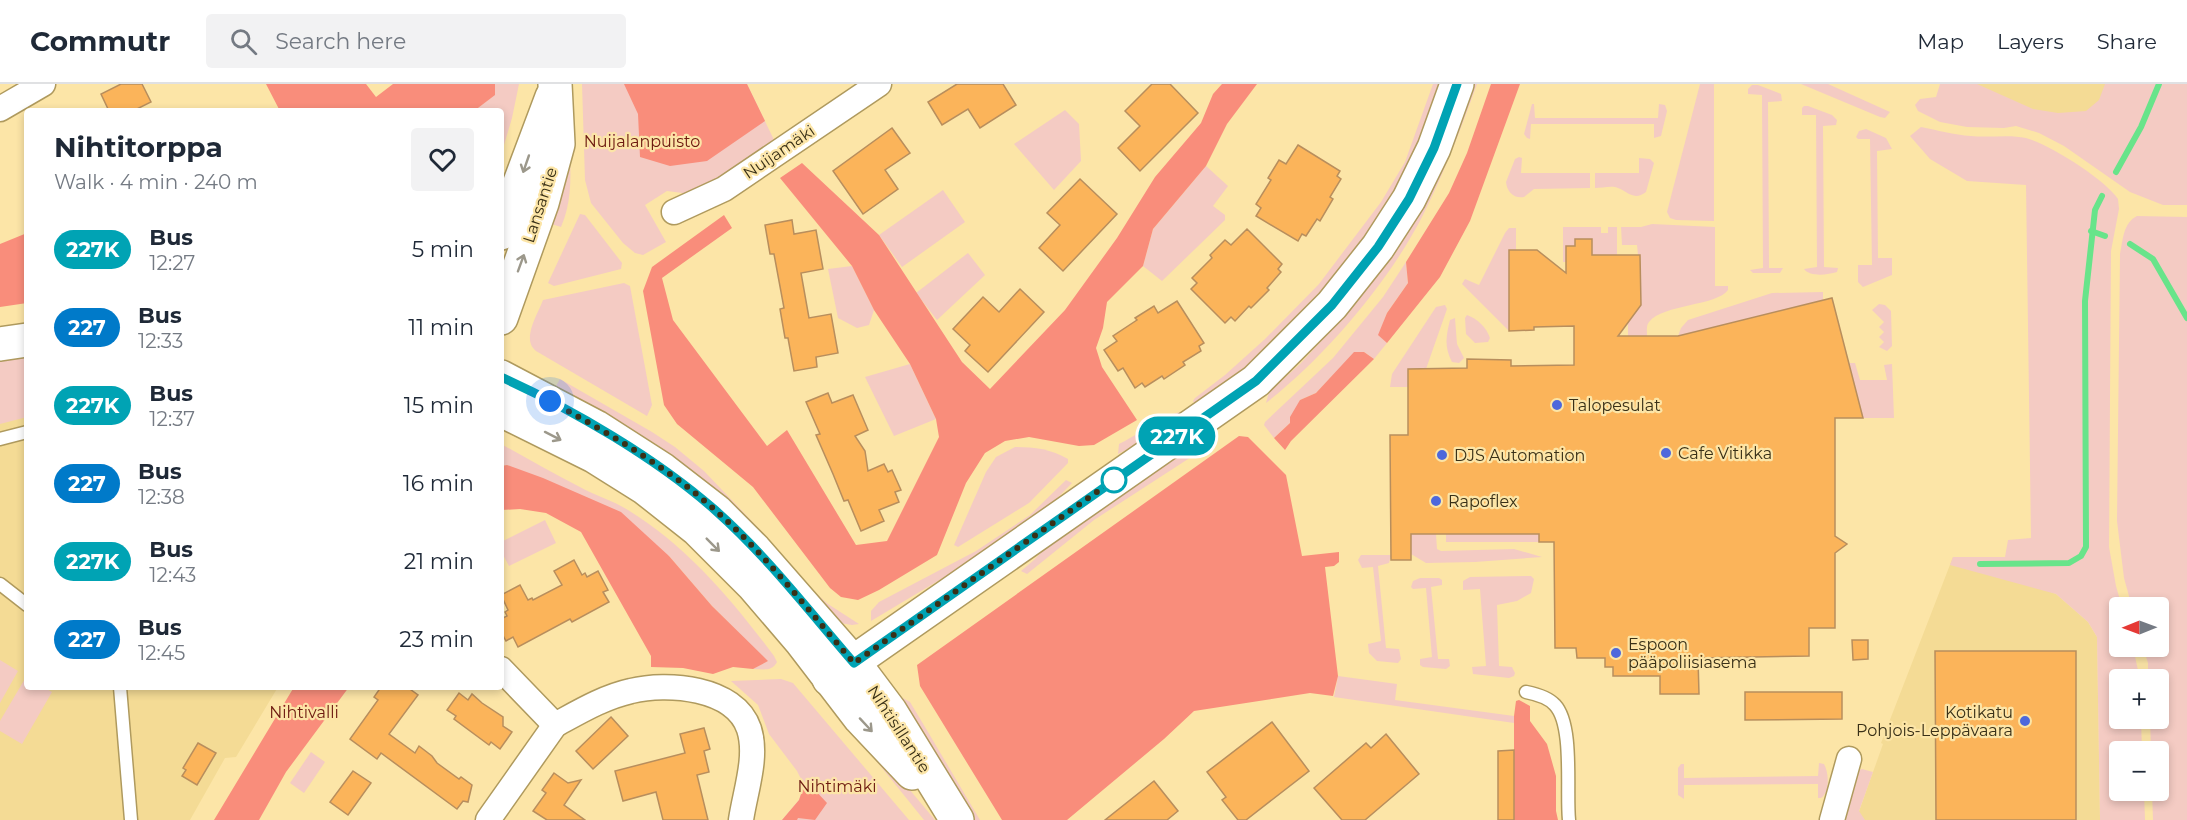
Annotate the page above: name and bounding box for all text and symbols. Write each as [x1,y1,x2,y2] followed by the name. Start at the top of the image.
[206,14,626,68] search box
[30,24,170,58] text: Commutr
[227,25,260,58] icon: search
[275,28,406,55] text: Search here
[1917,29,1964,54] text: Map
[1997,29,2064,54] text: Layers
[2097,29,2157,54] text: Share
[740,121,818,183] street label: Nuijamäki
[411,128,474,191] button: heart
[54,130,223,164] text: Nihtitorppa
[584,132,700,151] park label: Nuijalanpuisto
[520,154,531,173] one-way arrow
[519,165,561,245] street label: Lansantie
[54,170,258,194] text: Walk · 4 min · 240 m
[149,224,193,251] text: Bus
[412,236,474,263] text: 5 min
[66,237,119,262] text: 227K
[149,251,195,275] text: 12:27
[516,254,527,272] one-way arrow
[138,302,182,329] text: Bus
[408,314,474,341] text: 11 min
[68,315,106,340] text: 227
[138,329,183,353] text: 12:33
[149,380,193,407] text: Bus
[535,386,565,416] your location
[404,392,474,419] text: 15 min
[66,393,119,418] text: 227K
[1569,396,1661,415] place label: Talopesulat
[1550,398,1564,412] marker: Talopesulat
[149,407,195,431] text: 12:37
[1135,416,1219,456] line badge: 227K
[1150,424,1204,449] text: 227K
[544,430,562,442] one-way arrow
[1678,444,1772,463] place label: Cafe Vitikka
[1454,446,1585,465] place label: DJS Automation
[1659,446,1673,460] marker: Cafe Vitikka
[1435,448,1449,462] marker: DJS Automation
[138,458,182,485] text: Bus
[1101,467,1127,493] unlabelled marker
[403,470,474,497] text: 16 min
[68,471,106,496] text: 227
[138,485,185,509] text: 12:38
[1448,492,1518,511] place label: Rapoflex
[1429,494,1443,508] marker: Rapoflex
[149,536,193,563] text: Bus
[706,538,721,553] one-way arrow
[404,548,474,575] text: 21 min
[66,549,119,574] text: 227K
[149,563,196,587] text: 12:43
[2109,597,2169,657] north arrow
[2109,597,2169,801] map controls
[138,614,182,641] text: Bus
[399,626,474,653] text: 23 min
[68,627,106,652] text: 227
[1628,635,1757,672] place label: Espoon pääpoliisiasema
[138,641,185,665] text: 12:45
[1609,646,1623,660] marker: Espoon pääpoliisiasema
[2109,669,2169,729] button: +
[864,682,934,776] street label: Nihtisillantie
[269,703,339,722] park label: Nihtivalli
[1856,703,2013,740] place label: Kotikatu Pohjois-Leppävaara
[2018,714,2032,728] marker: Kotikatu Pohjois-Leppävaara
[859,717,874,732] one-way arrow
[2109,741,2169,801] button: −
[797,777,877,796] park label: Nihtimäki

